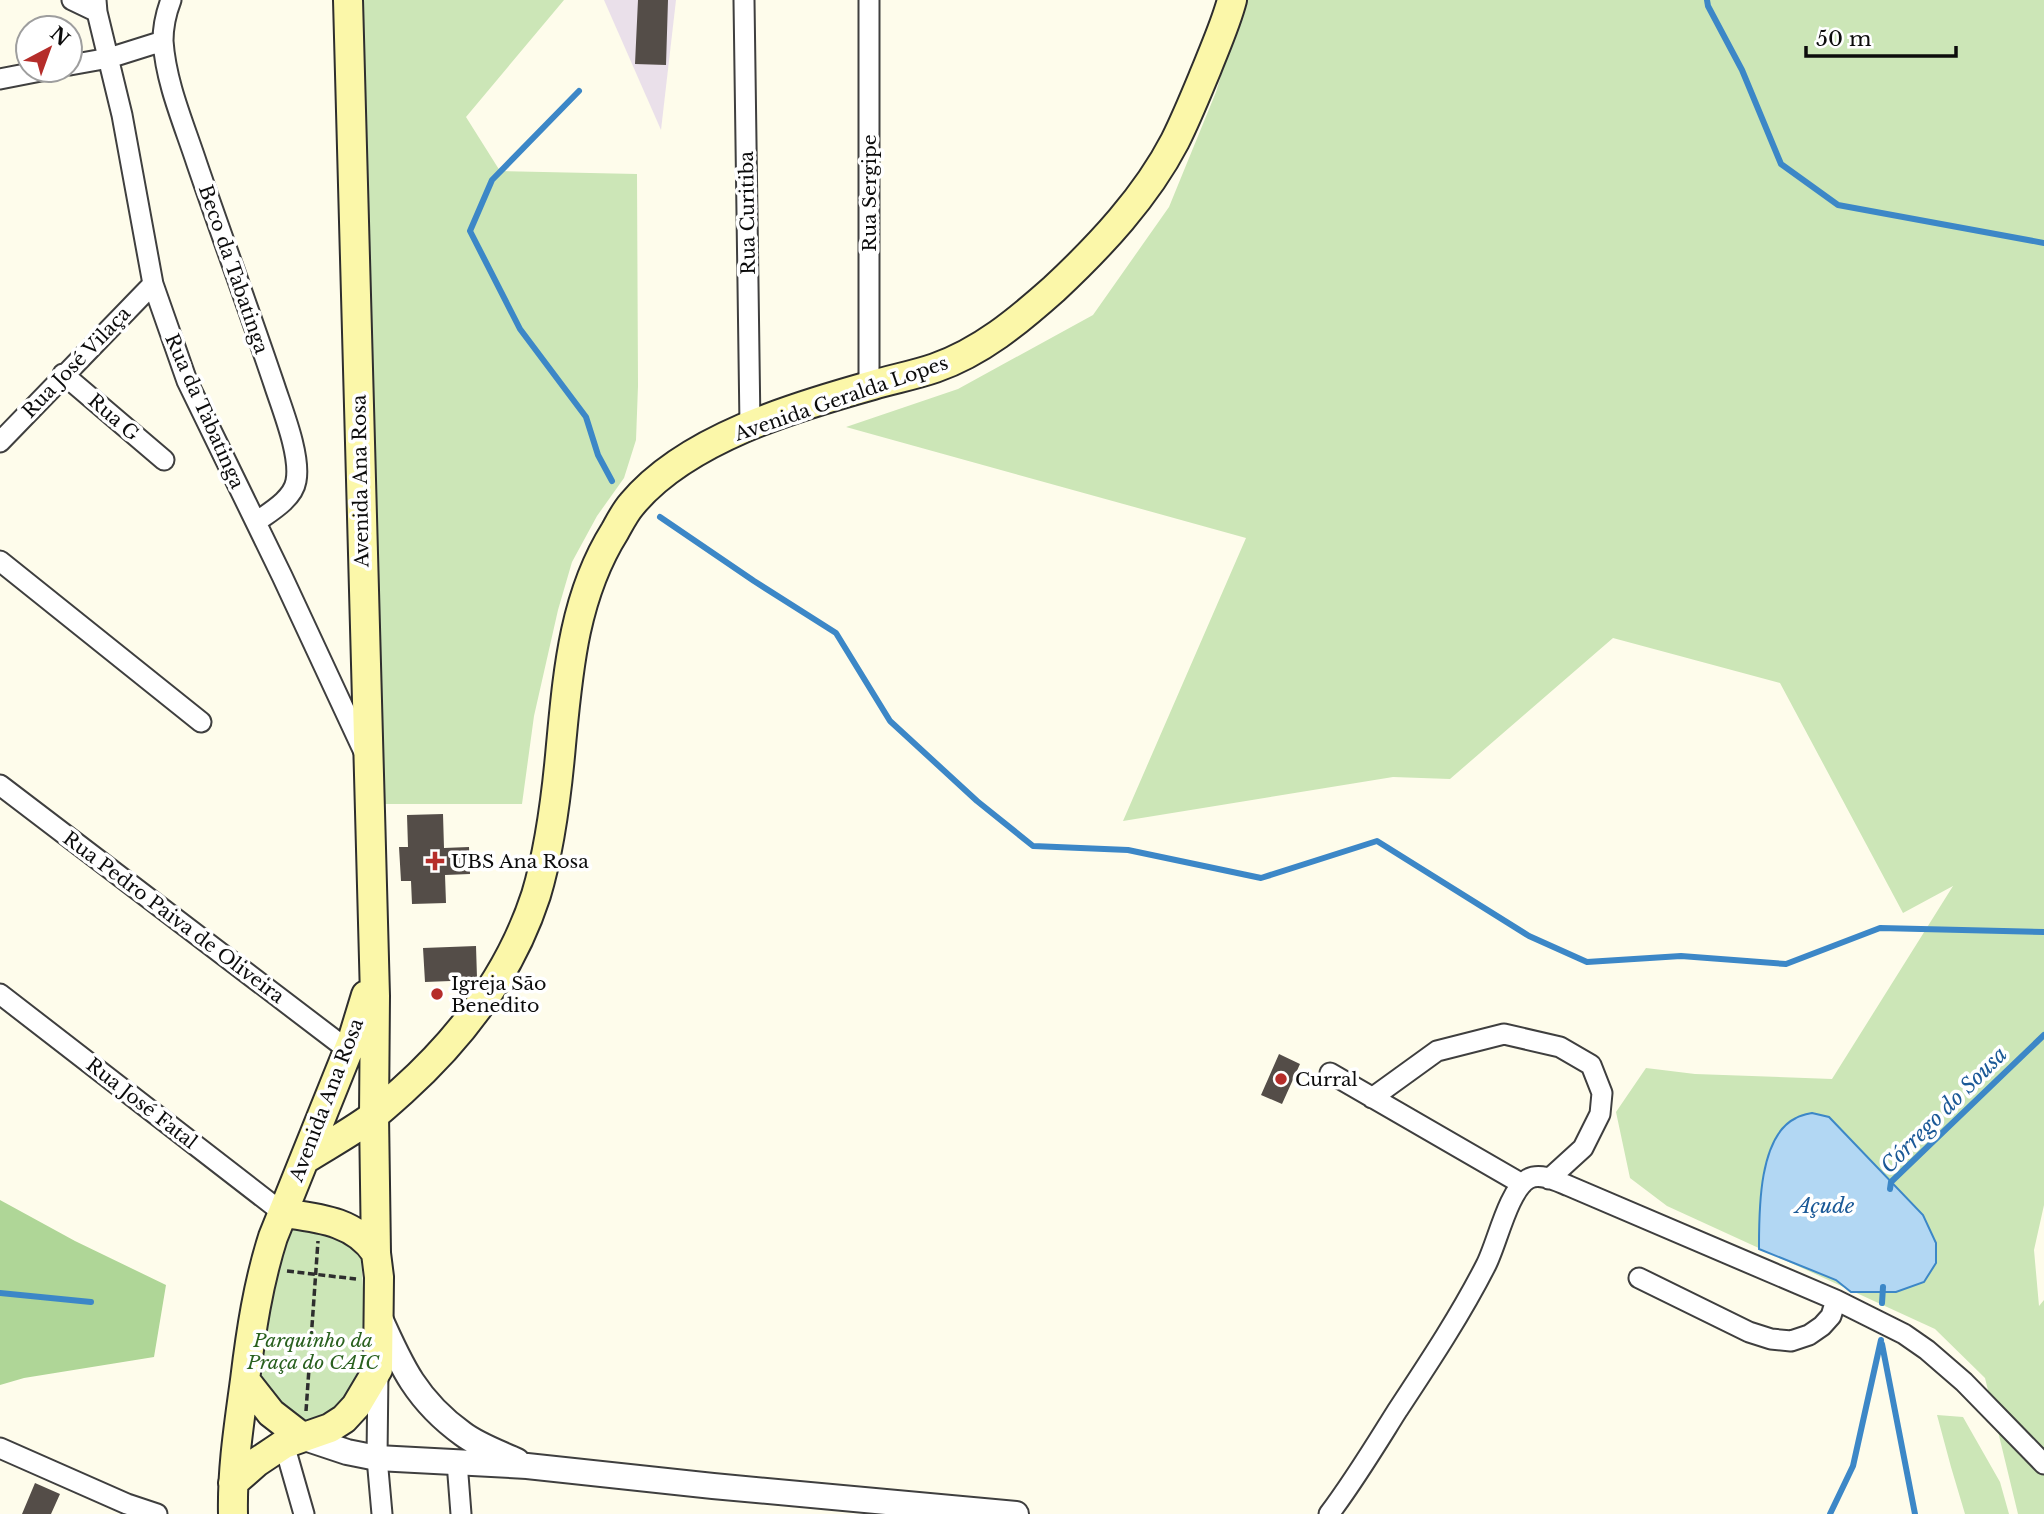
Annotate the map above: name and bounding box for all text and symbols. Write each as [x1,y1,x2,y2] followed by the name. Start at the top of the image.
[14,14,84,84] north arrow
[1806,14,1956,58] scale bar
[46,22,74,51] text: N
[1816,26,1872,52] text: 50 m
[858,134,881,252] street label: Rua Sergipe
[735,151,760,275] street label: Rua Curitiba
[194,182,273,357] street label: Beco da Tabatinga
[17,302,136,423] street label: Rua José Vilaça
[160,330,249,493] street label: Rua da Tabatinga
[730,351,951,446] street label: Avenida Geralda Lopes
[83,389,144,446] street label: Rua G
[347,394,374,569] street label: Avenida Ana Rosa
[59,827,289,1008] street label: Rua Pedro Paiva de Oliveira
[451,850,589,873] place label: UBS Ana Rosa
[425,851,445,871] marker: UBS Ana Rosa
[451,972,546,1017] place label: Igreja São Benedito
[429,986,445,1002] marker: Igreja São Benedito
[284,1015,368,1186] street label: Avenida Ana Rosa
[1875,1041,2013,1179] water label: Córrego do Sousa
[82,1053,202,1154] street label: Rua José Fatal
[1295,1068,1358,1091] place label: Curral
[1273,1071,1289,1087] marker: Curral
[1793,1193,1855,1219] water label: Açude
[246,1329,380,1374] park label: Parquinho da Praça do CAIC

